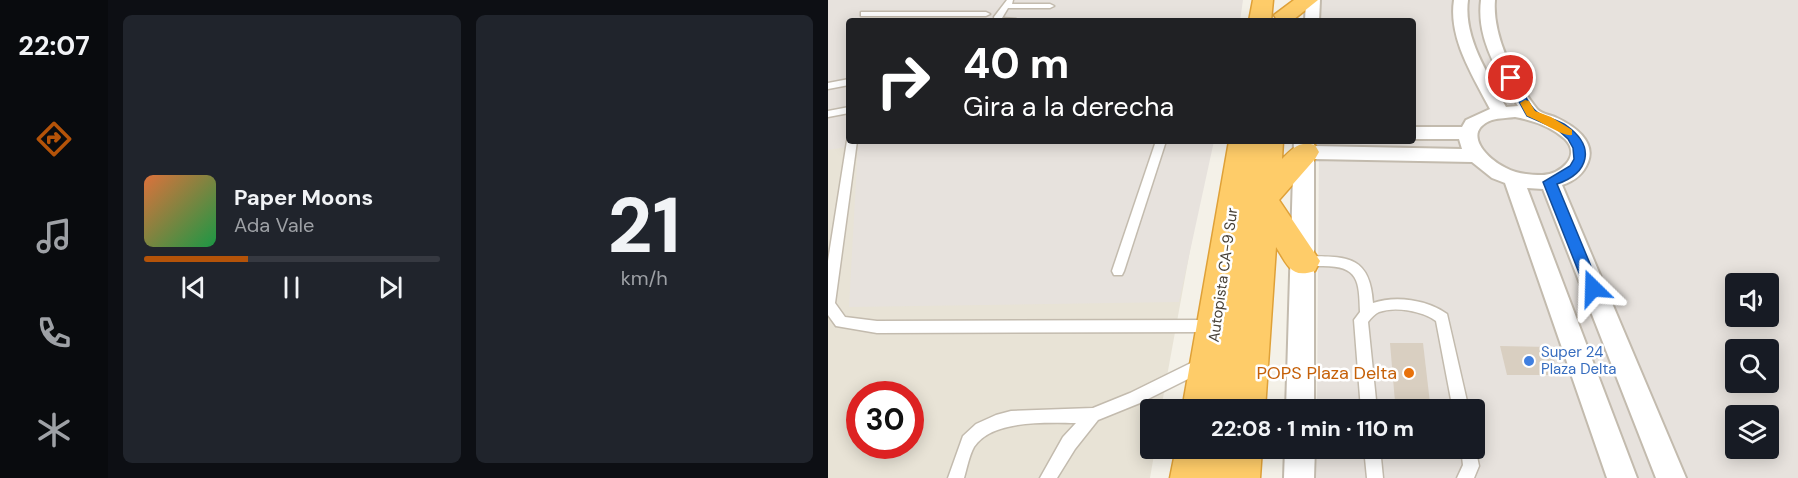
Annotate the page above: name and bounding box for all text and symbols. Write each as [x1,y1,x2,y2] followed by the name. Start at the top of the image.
[18,28,90,63] text: 22:07
[963,36,1069,91] text: 40 m
[864,42,942,120] icon: right
[1485,52,1536,103] pin
[1494,61,1527,94] icon: arrive
[963,89,1174,124] text: Gira a la derecha
[33,118,75,160] icon: directions
[608,175,681,276] text: 21
[234,183,373,212] text: Paper Moons
[1204,206,1242,344] street label: Autopista CA-9 Sur
[234,212,314,238] text: Ada Vale
[33,215,75,257] icon: music
[1561,256,1625,320] position arrow
[621,265,668,291] text: km/h
[177,271,210,304] icon: previous
[275,271,308,304] icon: pause
[374,271,407,304] icon: next
[1725,273,1779,459] map controls
[1725,273,1779,327] button: sound
[33,312,75,354] icon: phone
[1725,339,1779,393] button: search
[1541,342,1616,379] place label: Super 24 Plaza Delta
[1522,354,1536,368] marker: Super 24 Plaza Delta
[1256,361,1397,385] place label: POPS Plaza Delta
[1402,366,1416,380] marker: POPS Plaza Delta
[846,381,924,459] speed limit sign: 30
[1725,405,1779,459] button: layers
[33,409,75,451] icon: climate
[1211,414,1414,443] text: 22:08 · 1 min · 110 m

